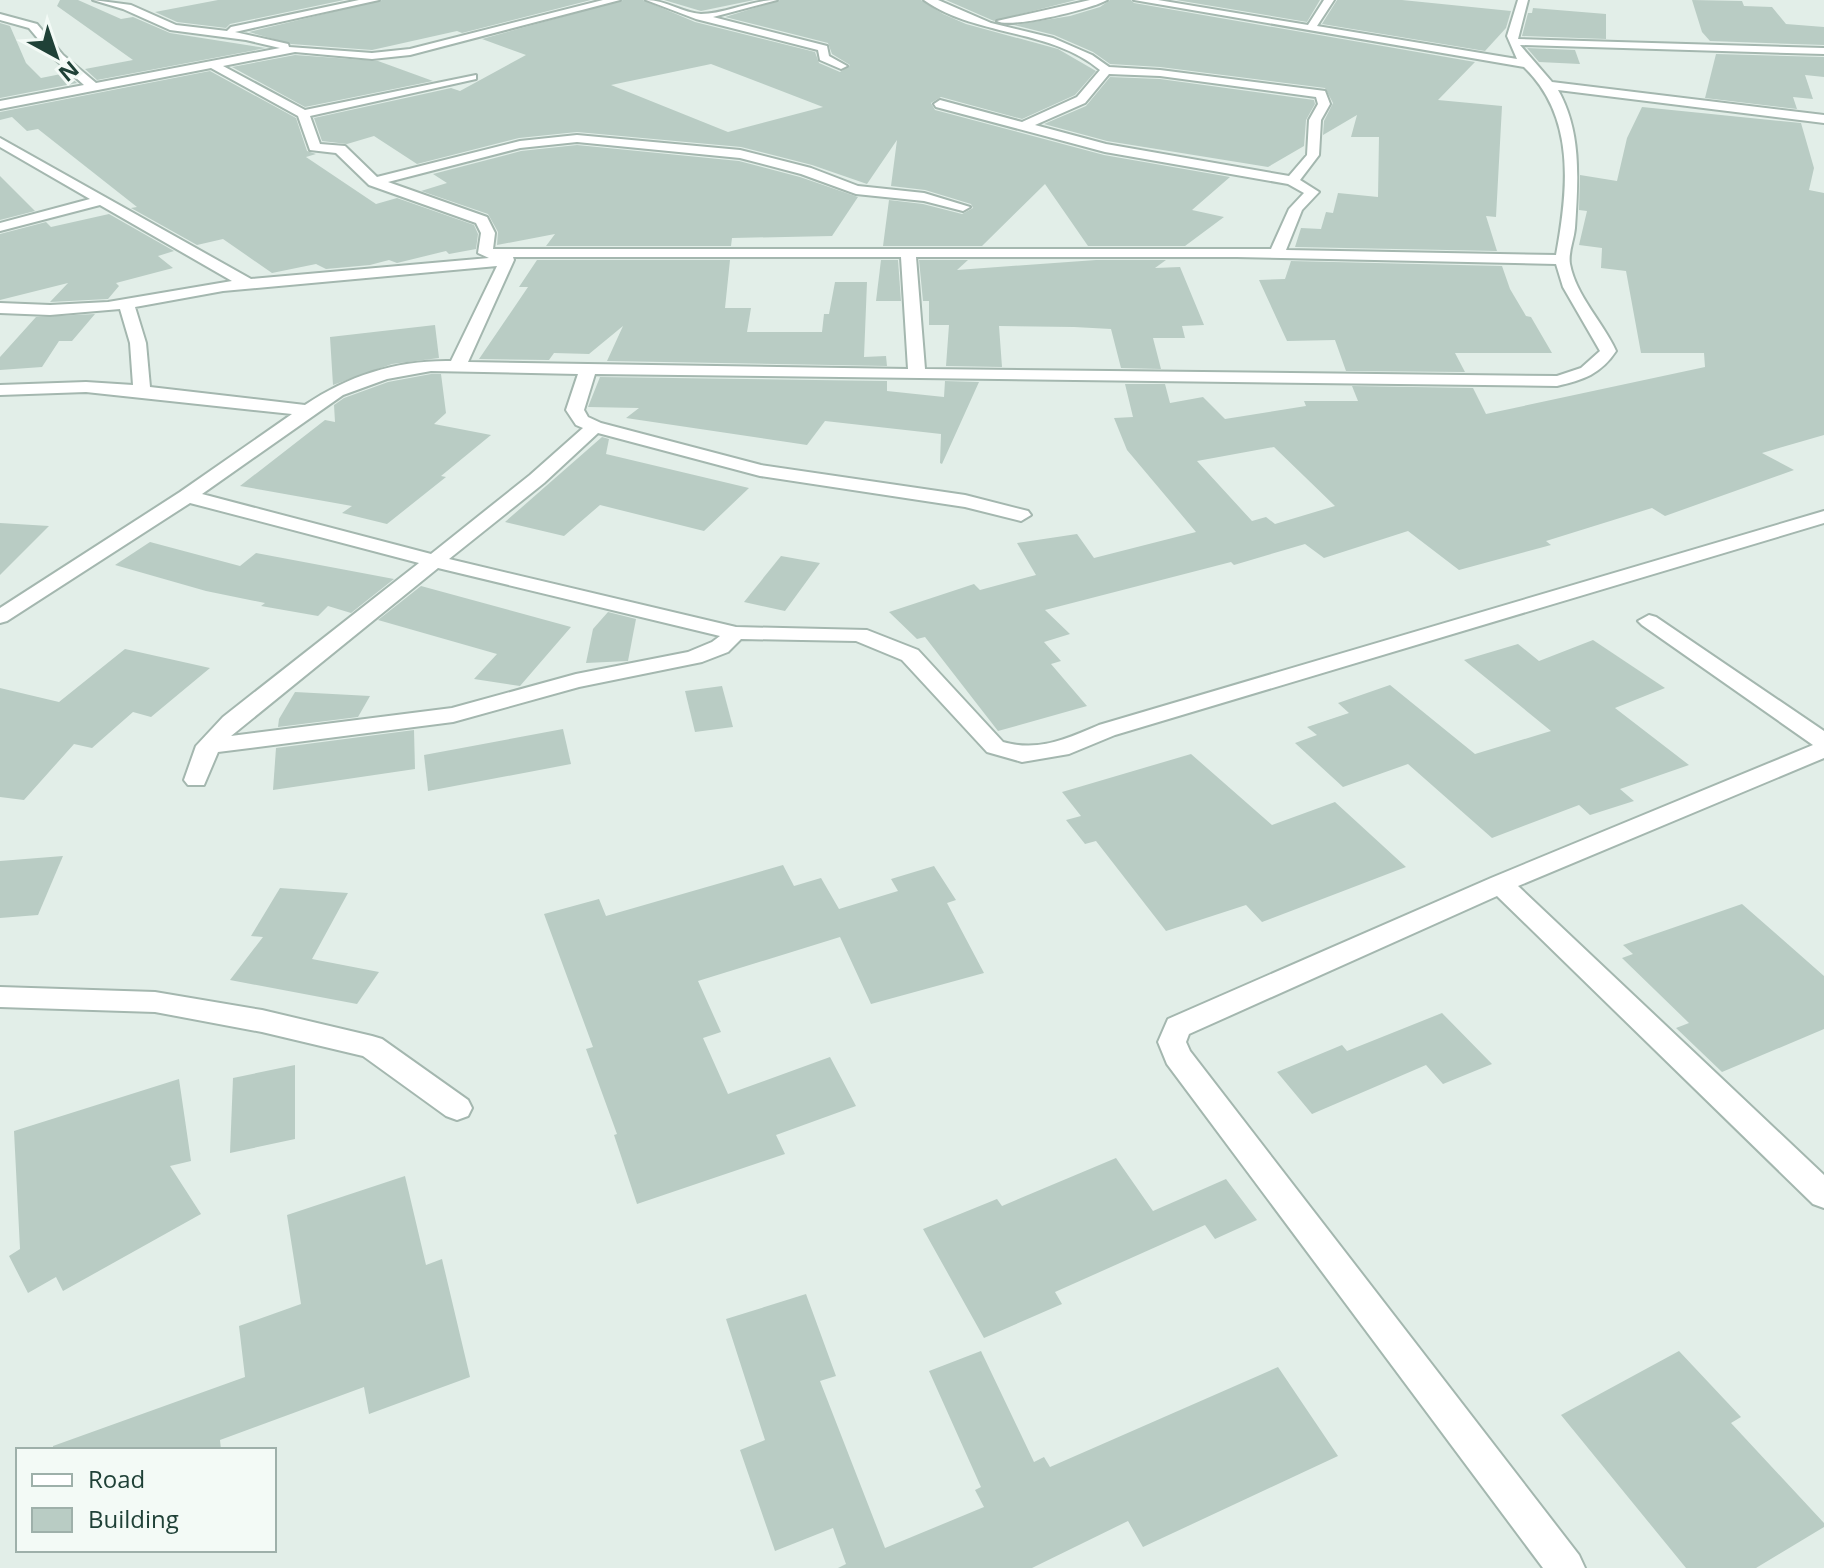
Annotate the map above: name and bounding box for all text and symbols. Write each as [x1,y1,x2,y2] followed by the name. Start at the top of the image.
[16,16,96,96] north arrow
[53,55,86,89] text: N
[16,1448,276,1552] legend
[88,1462,145,1495] text: Road
[88,1502,179,1535] text: Building

